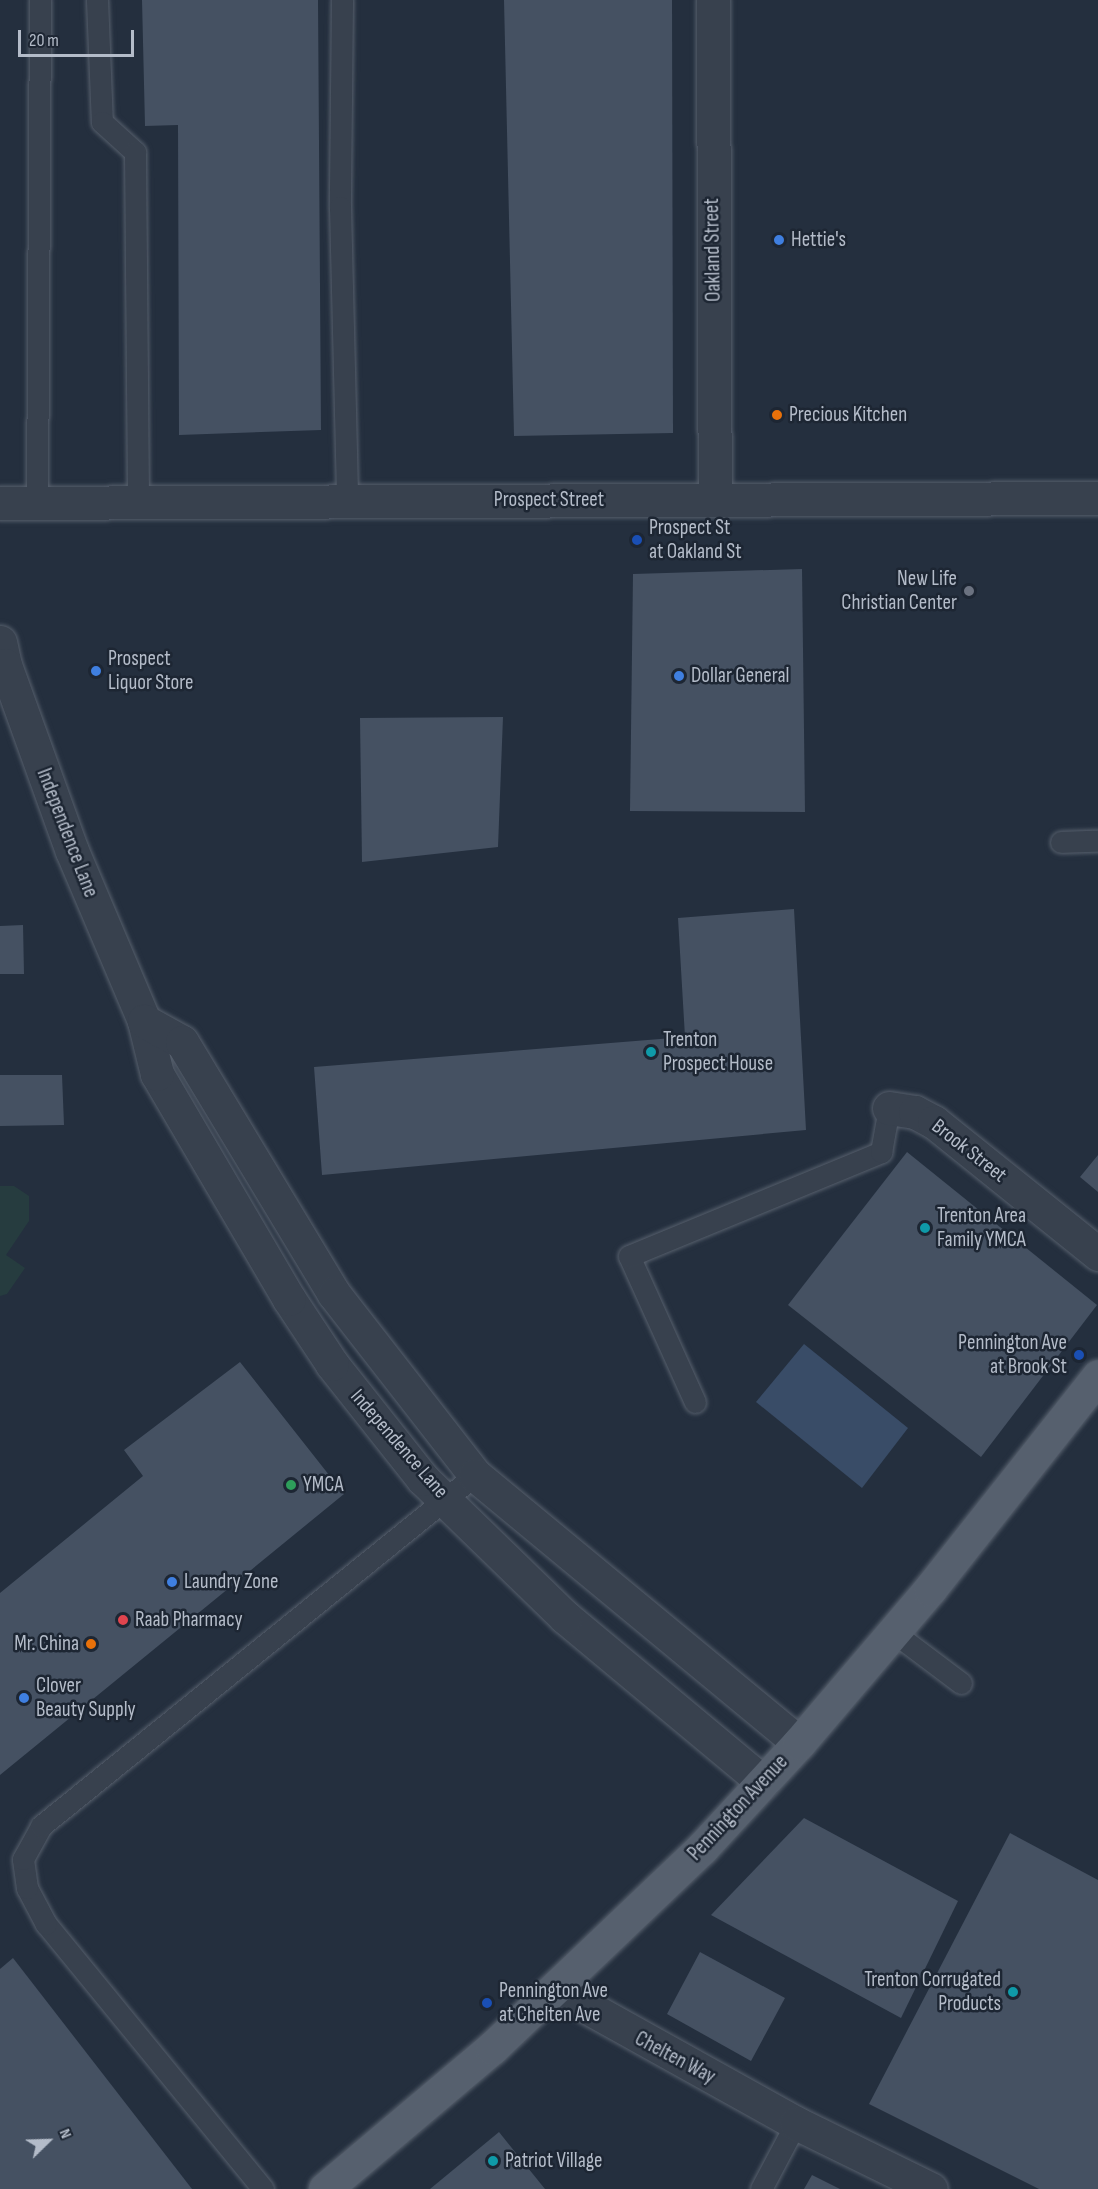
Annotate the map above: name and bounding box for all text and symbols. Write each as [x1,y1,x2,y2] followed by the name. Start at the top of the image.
[21,18,136,56] scale bar
[29,30,59,51] text: 20 m
[699,198,727,302] street label: Oakland Street
[791,227,846,253] place label: Hettie's
[772,233,786,247] marker: Hettie's
[789,402,907,428] place label: Precious Kitchen
[770,408,784,422] marker: Precious Kitchen
[494,487,604,513] street label: Prospect Street
[649,515,742,565] place label: Prospect St at Oakland St
[630,533,644,547] marker: Prospect St at Oakland St
[841,566,957,616] place label: New Life Christian Center
[962,584,976,598] marker: New Life Christian Center
[108,646,193,696] place label: Prospect Liquor Store
[691,663,789,689] place label: Dollar General
[89,664,103,678] marker: Prospect Liquor Store
[672,669,686,683] marker: Dollar General
[31,765,103,901] street label: Independence Lane
[663,1027,773,1077] place label: Trenton Prospect House
[644,1045,658,1059] marker: Trenton Prospect House
[927,1114,1011,1188] street label: Brook Street
[937,1203,1026,1253] place label: Trenton Area Family YMCA
[918,1221,932,1235] marker: Trenton Area Family YMCA
[958,1330,1067,1380] place label: Pennington Ave at Brook St
[1072,1348,1086,1362] marker: Pennington Ave at Brook St
[345,1384,453,1504] street label: Independence Lane
[303,1472,343,1498] place label: YMCA
[284,1478,298,1492] marker: YMCA
[184,1569,278,1595] place label: Laundry Zone
[165,1575,179,1589] marker: Laundry Zone
[135,1607,243,1633] place label: Raab Pharmacy
[116,1613,130,1627] marker: Raab Pharmacy
[14,1631,79,1657] place label: Mr. China
[84,1637,98,1651] marker: Mr. China
[36,1673,136,1723] place label: Clover Beauty Supply
[17,1691,31,1705] marker: Clover Beauty Supply
[683,1750,793,1866] street label: Pennington Avenue
[864,1967,1001,2017] place label: Trenton Corrugated Products
[499,1978,608,2028] place label: Pennington Ave at Chelten Ave
[1006,1985,1020,1999] marker: Trenton Corrugated Products
[480,1996,494,2010] marker: Pennington Ave at Chelten Ave
[630,2026,720,2090] street label: Chelten Way
[18,2111,78,2171] north arrow
[55,2126,75,2141] text: N
[505,2148,602,2174] place label: Patriot Village
[486,2154,500,2168] marker: Patriot Village

